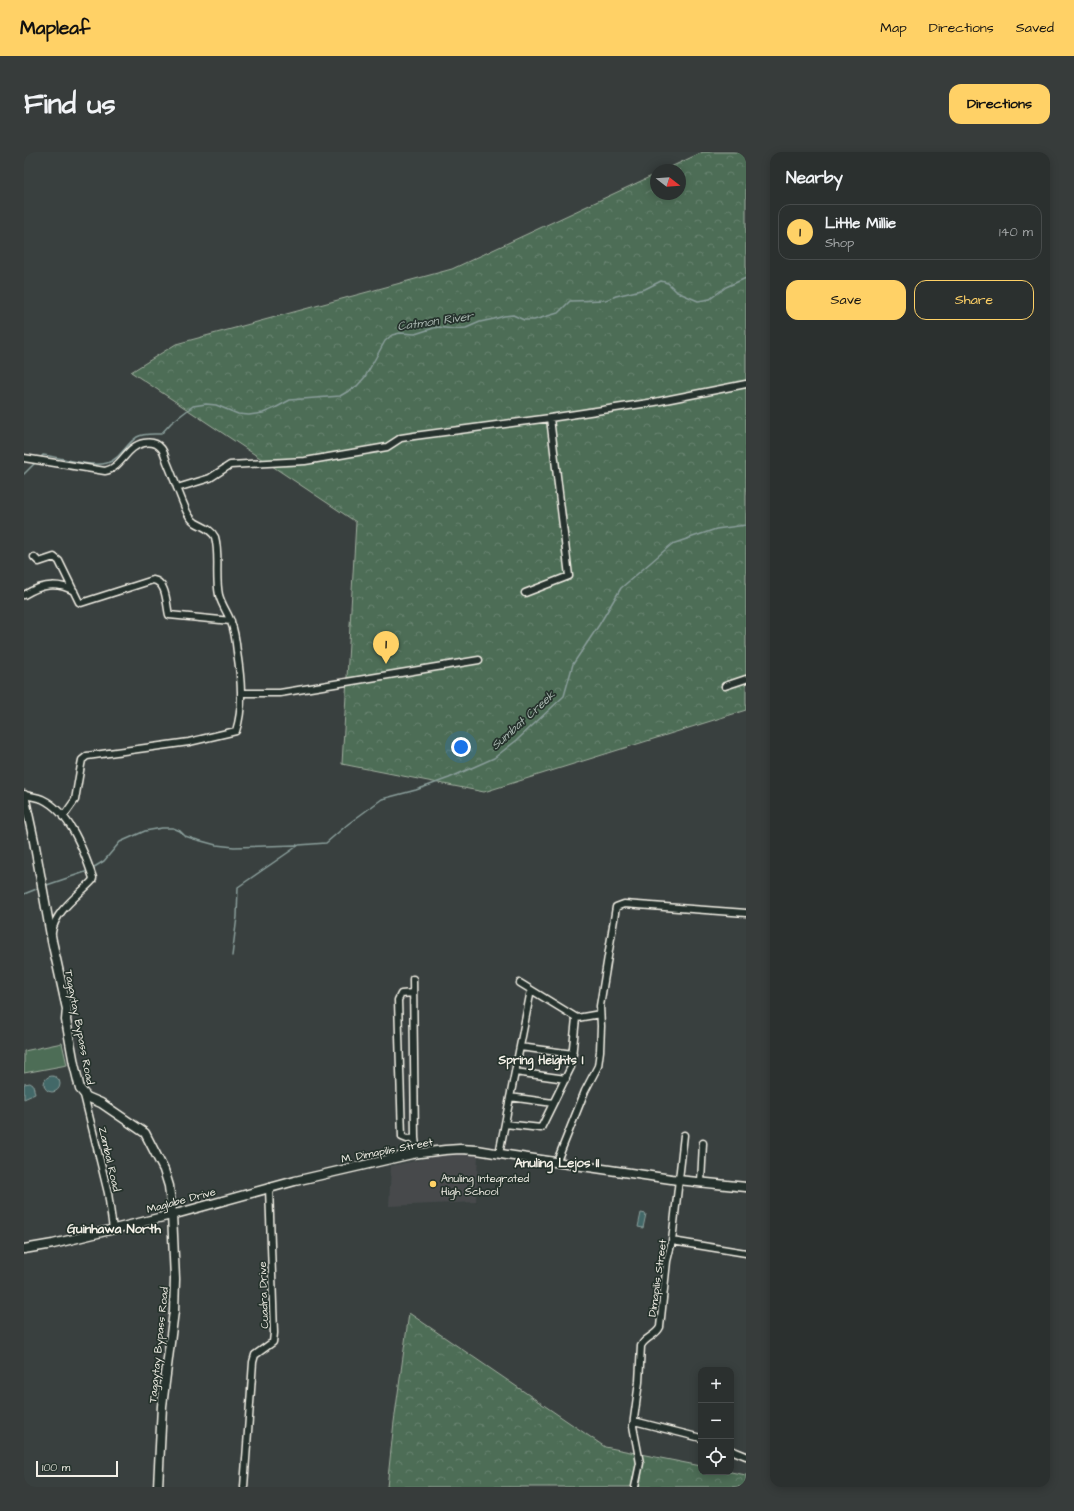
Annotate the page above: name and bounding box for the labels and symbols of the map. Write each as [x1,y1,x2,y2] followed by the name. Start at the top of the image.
[650,164,686,200] north arrow
[396,308,475,335] water label: Catmon River
[373,631,399,664] pin: 1
[488,686,560,754] water label: Sumbat Creek
[451,737,471,757] your location
[60,968,98,1086] street label: Tagaytay Bypass Road
[497,1052,584,1071] district label: Spring Heights I
[95,1125,124,1193] street label: Zambal Road
[340,1134,435,1167] street label: M. Dimapilis Street
[514,1154,600,1174] district label: Anuling Lejos II
[441,1171,529,1200] place label: Anuling Integrated High School
[428,1179,438,1189] marker: Anuling Integrated High School
[145,1184,218,1218] street label: Maglabe Drive
[67,1220,161,1238] district label: Guinhawa North
[645,1238,670,1318] street label: Dimapilis Street
[255,1261,272,1329] street label: Cuadra Drive
[145,1286,173,1404] street label: Tagaytay Bypass Road
[36,1459,118,1478] scale bar

